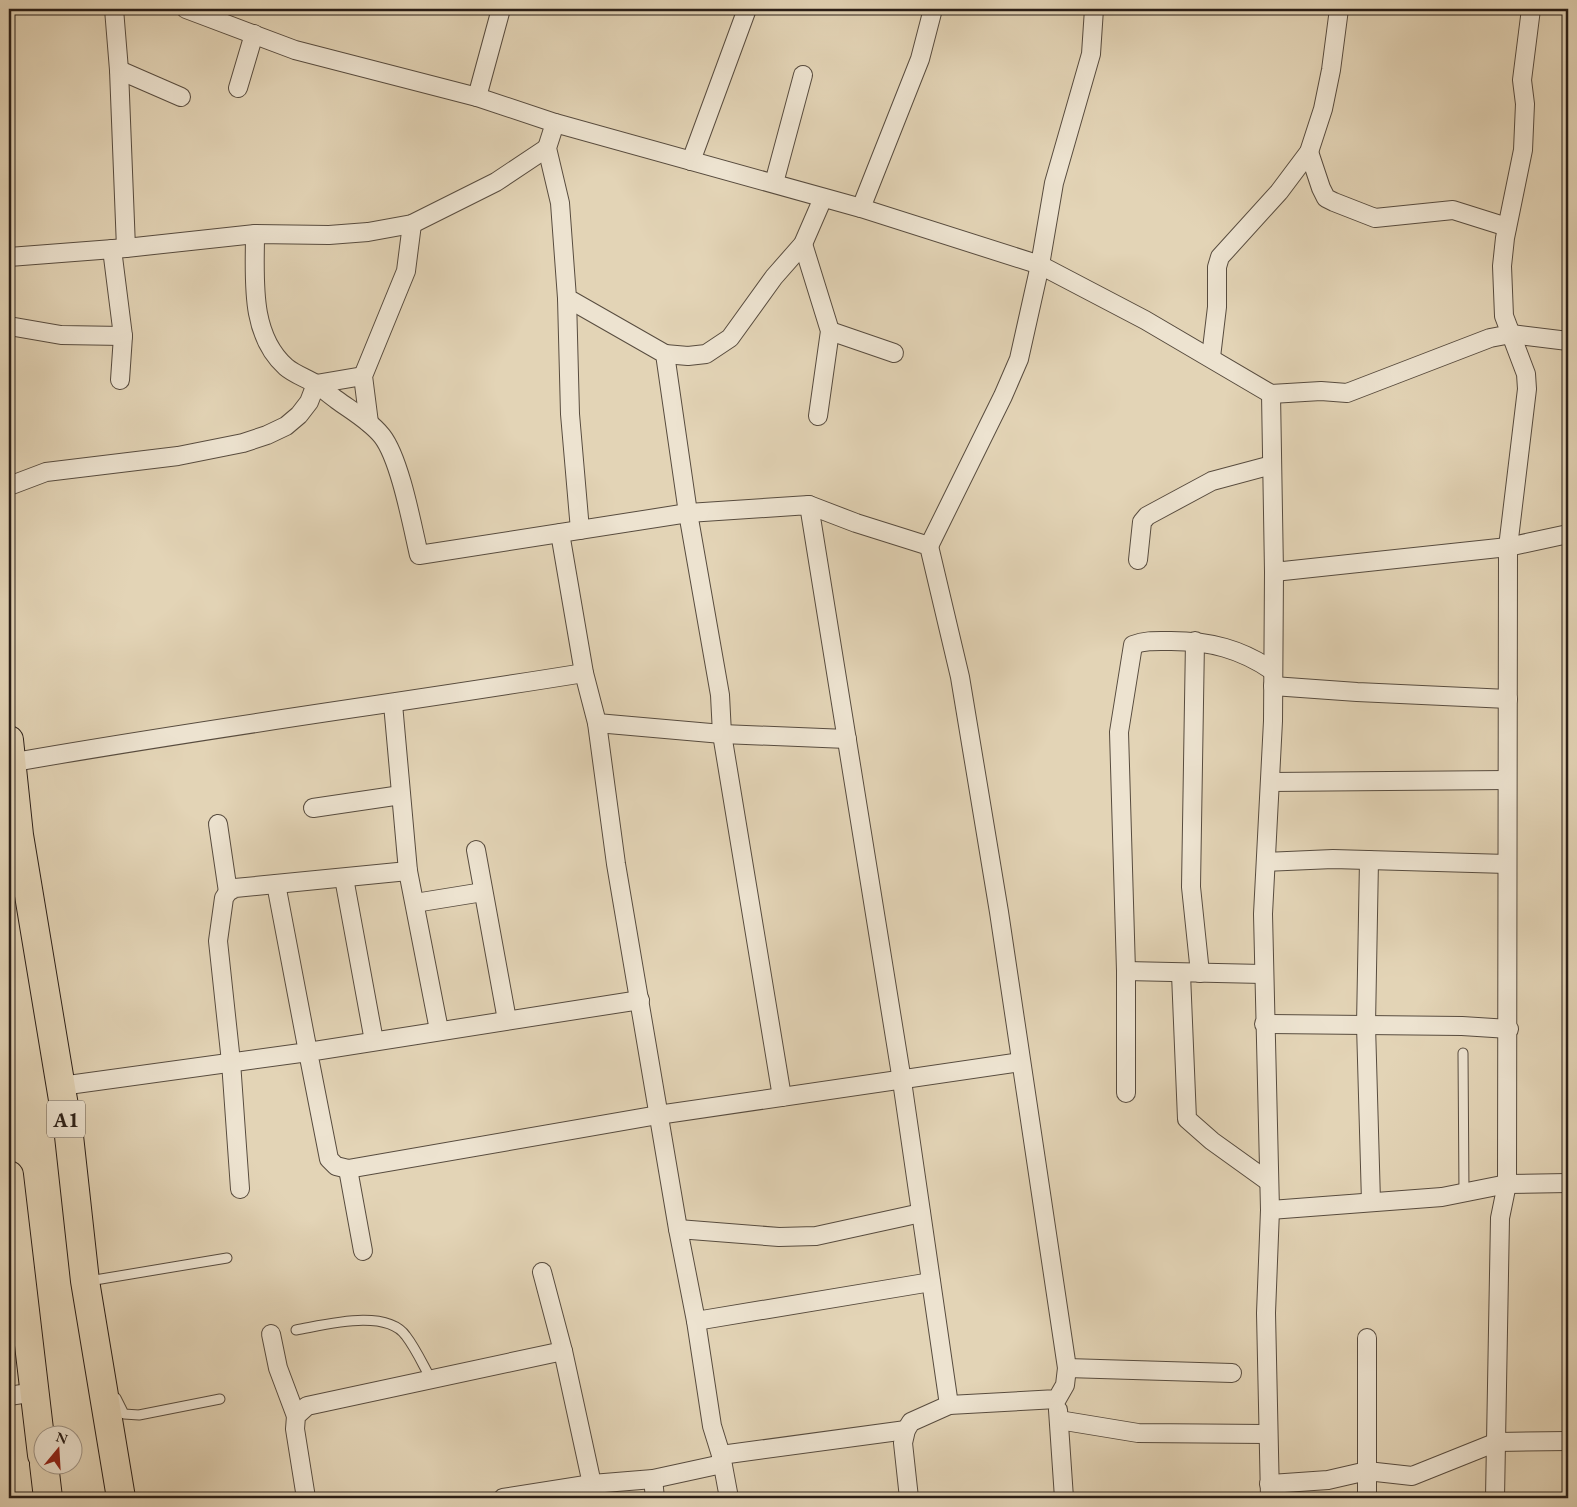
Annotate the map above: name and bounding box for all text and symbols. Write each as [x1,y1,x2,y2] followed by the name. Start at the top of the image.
[47,1100,85,1138] road number: A1
[32,1424,82,1474] north arrow
[54,1427,71,1448] text: N

